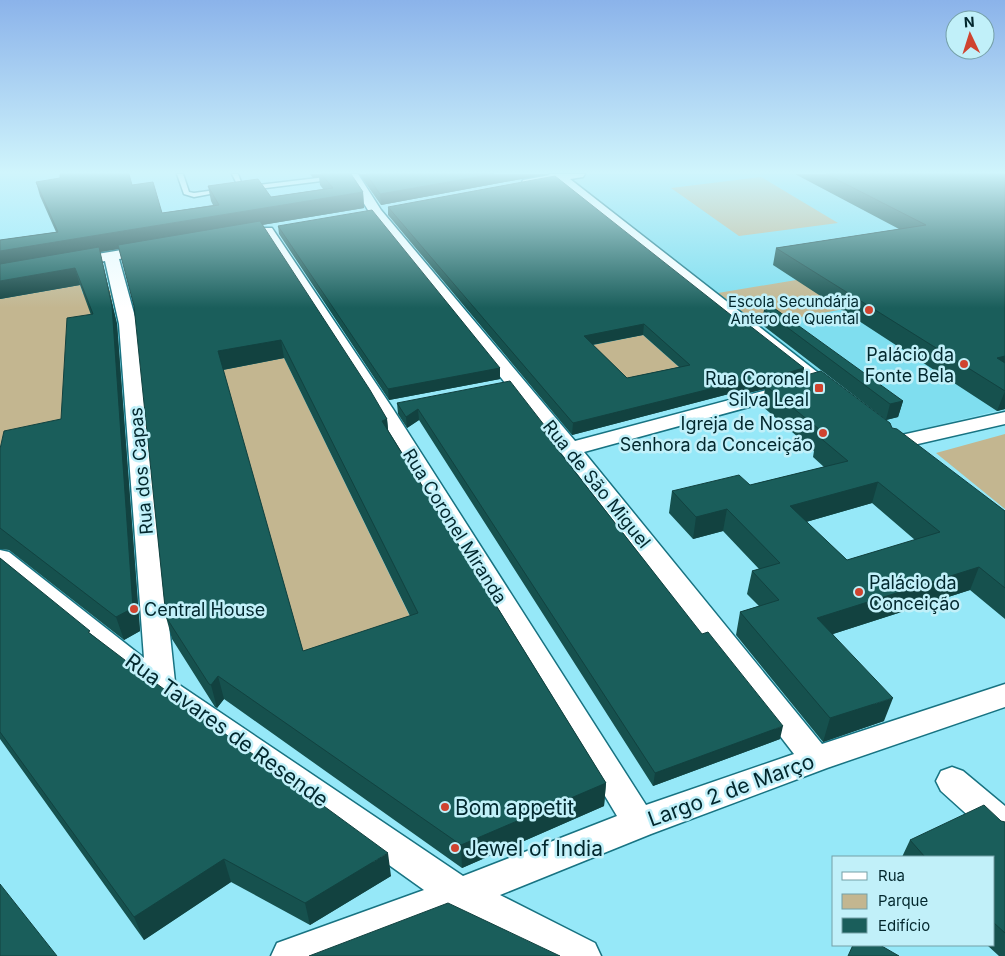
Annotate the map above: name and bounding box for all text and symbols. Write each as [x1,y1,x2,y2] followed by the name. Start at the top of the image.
[945,10,995,60] north arrow
[963,13,975,30] text: N
[728,292,859,328] place label: Escola Secundária Antero de Quental
[863,304,875,316] marker: Escola Secundária Antero de Quental
[865,344,954,386] place label: Palácio da Fonte Bela
[958,358,970,370] marker: Palácio da Fonte Bela
[705,368,809,410] place label: Rua Coronel Silva Leal
[813,382,825,394] marker: Rua Coronel Silva Leal
[125,406,157,536] street label: Rua dos Capas
[620,413,813,455] place label: Igreja de Nossa Senhora da Conceição
[539,416,655,552] street label: Rua de São Miguel
[817,427,829,439] marker: Igreja de Nossa Senhora da Conceição
[399,445,511,607] street label: Rua Coronel Miranda
[869,572,960,614] place label: Palácio da Conceição
[853,586,865,598] marker: Palácio da Conceição
[144,599,265,620] place label: Central House
[128,603,140,615] marker: Central House
[121,648,333,812] street label: Rua Tavares de Resende
[644,748,818,832] street label: Largo 2 de Março
[455,795,574,820] place label: Bom appetit
[439,801,451,813] marker: Bom appetit
[465,836,603,861] place label: Jewel of India
[449,842,461,854] marker: Jewel of India
[832,856,995,946] legend
[878,866,905,885] text: Rua
[878,891,928,910] text: Parque
[878,916,930,935] text: Edifício

